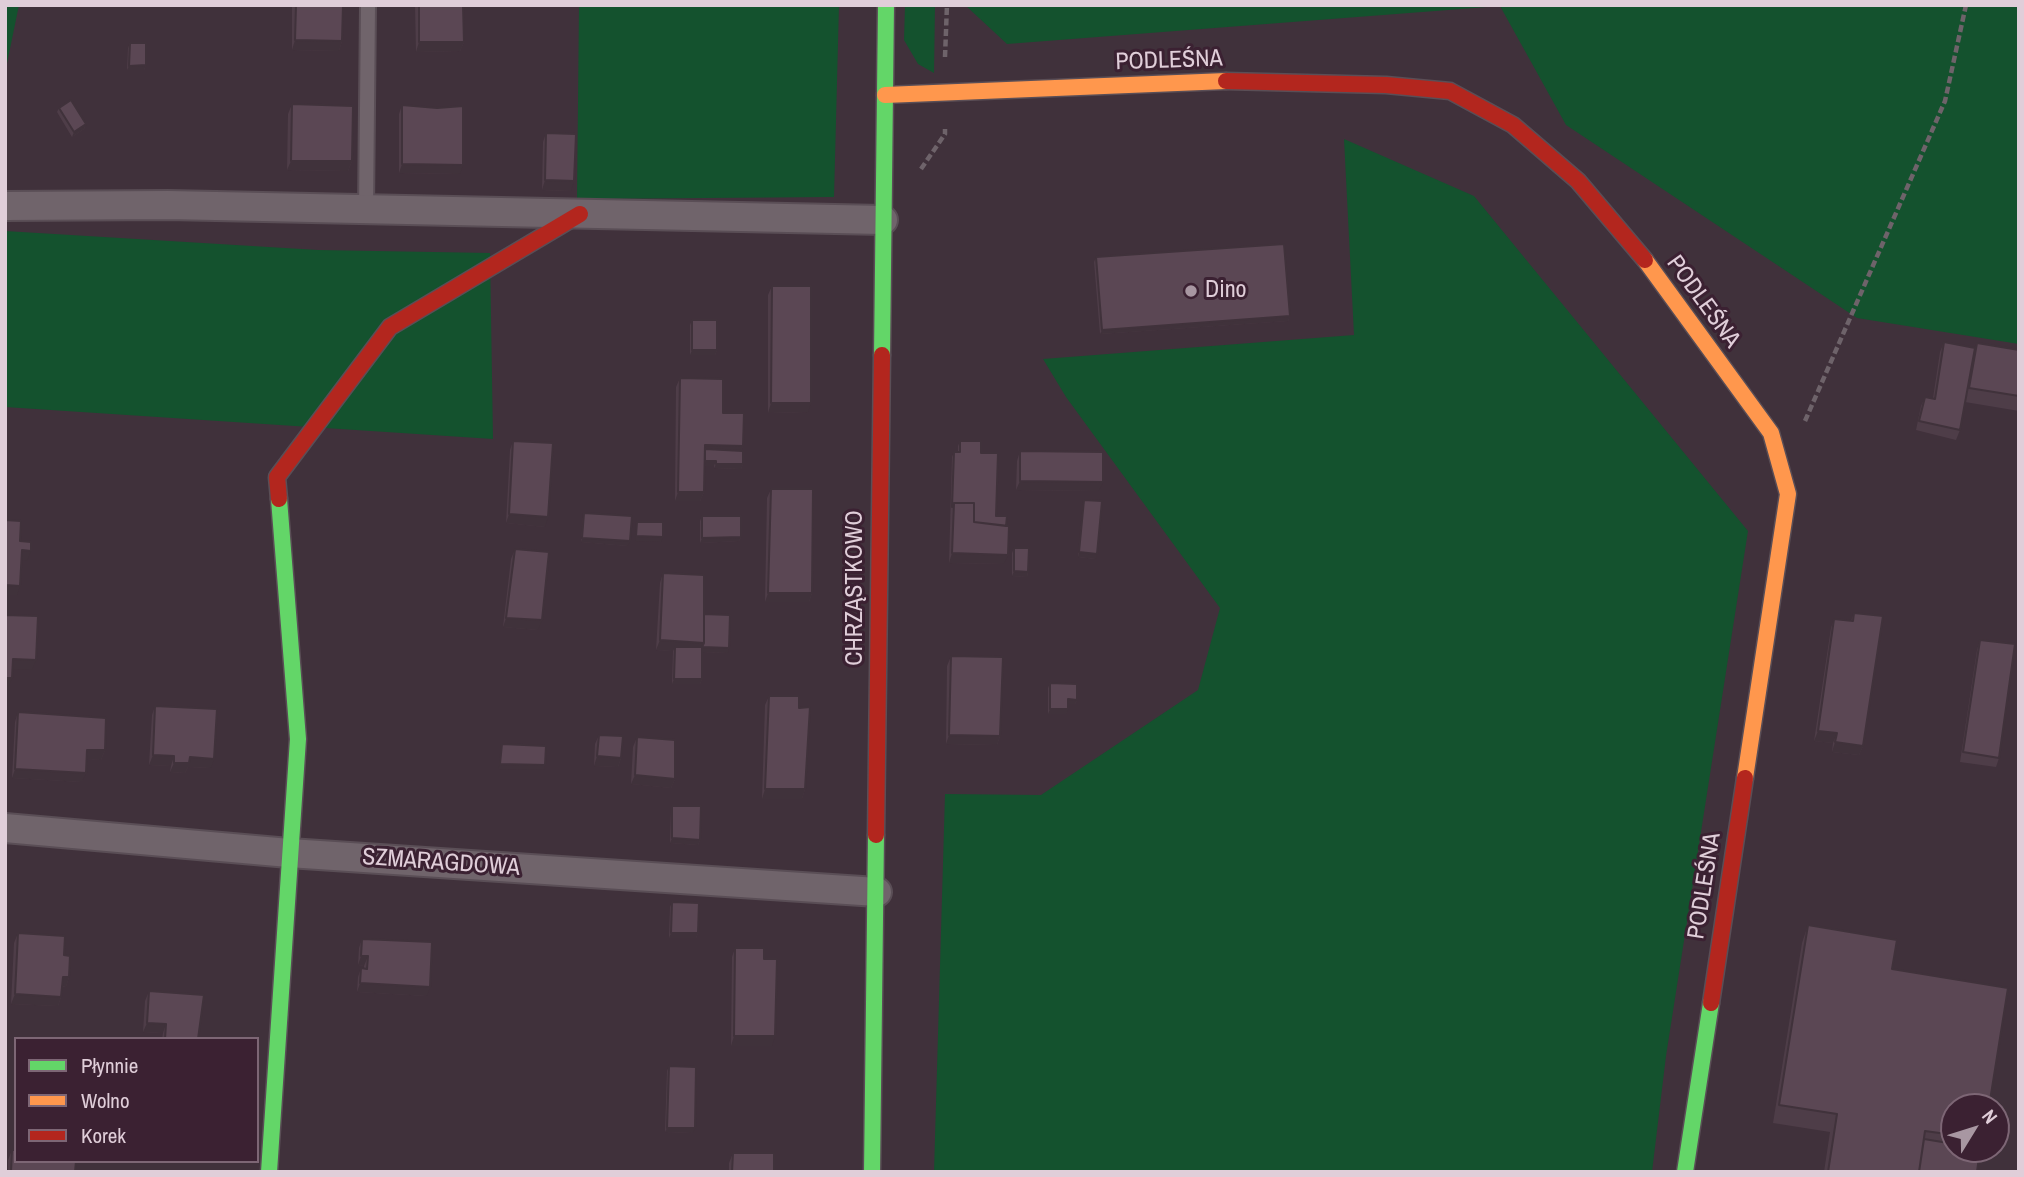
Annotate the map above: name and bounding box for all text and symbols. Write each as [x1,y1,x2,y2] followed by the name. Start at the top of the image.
[1115,45,1223,77] street label: PODLEŚNA
[1660,250,1746,354] street label: PODLEŚNA
[1205,277,1247,305] place label: Dino
[1183,283,1199,299] marker: Dino
[842,510,870,666] street label: CHRZĄSTKOWO
[1682,831,1728,941] street label: PODLEŚNA
[361,843,521,883] street label: SZMARAGDOWA
[14,1037,259,1163] legend
[81,1051,138,1080] text: Płynnie
[81,1086,130,1115] text: Wolno
[1940,1093,2010,1163] north arrow
[1976,1104,2004,1129] text: N
[81,1121,126,1150] text: Korek

